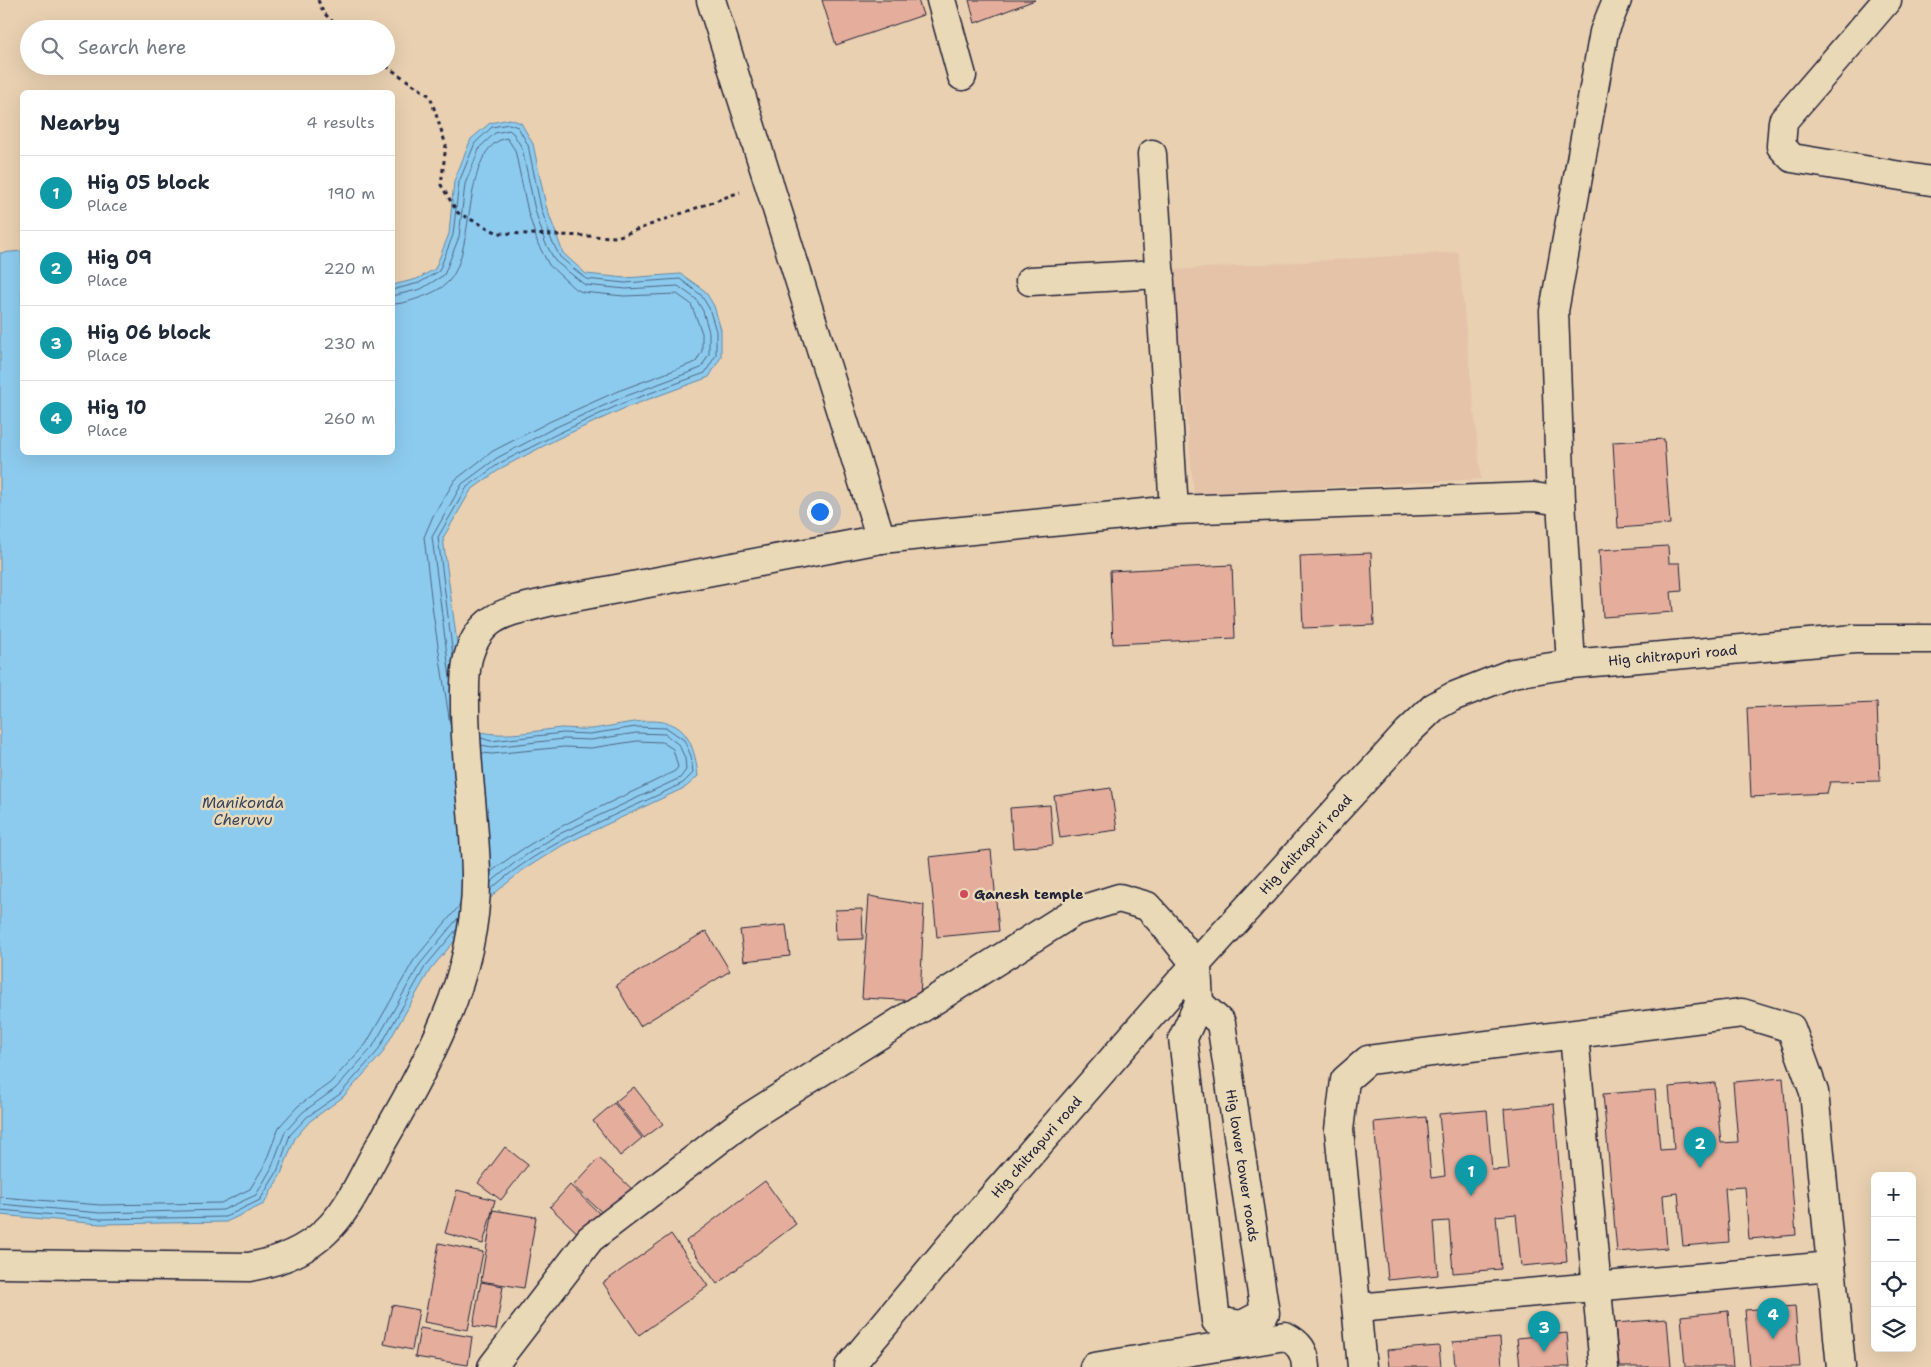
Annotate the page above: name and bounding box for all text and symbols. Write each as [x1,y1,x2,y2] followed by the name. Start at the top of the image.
[20,20,395,75] search box
[38,34,66,62] icon: search
[78,35,187,60] text: Search here
[40,109,120,137] text: Nearby
[306,112,375,133] text: 4 results
[87,170,210,195] text: Hig 05 block
[52,183,60,204] text: 1
[328,183,375,204] text: 190 m
[87,195,128,216] text: Place
[87,245,152,270] text: Hig 09
[50,258,62,279] text: 2
[323,258,375,279] text: 220 m
[87,270,128,291] text: Place
[87,320,211,345] text: Hig 06 block
[50,333,62,354] text: 3
[323,333,375,354] text: 230 m
[87,345,128,366] text: Place
[87,395,147,420] text: Hig 10
[50,408,62,429] text: 4
[323,408,375,429] text: 260 m
[87,420,128,441] text: Place
[807,499,833,525] your location
[1607,640,1738,670] street label: Hig chitrapuri road
[1255,790,1356,898] street label: Hig chitrapuri road
[202,793,284,830] water label: Manikonda Cheruvu
[974,885,1083,903] place label: Ganesh temple
[958,888,970,900] marker: Ganesh temple
[1222,1088,1263,1243] street label: Hig lower tower roads
[987,1092,1086,1202] street label: Hig chitrapuri road
[1684,1127,1716,1168] pin: 2
[1455,1155,1487,1196] pin: 1
[1871,1172,1916,1352] map controls
[1871,1172,1916,1217] button: +
[1871,1217,1916,1262] button: −
[1871,1262,1916,1307] button: locate
[1757,1298,1789,1339] pin: 4
[1871,1307,1916,1352] button: layers
[1528,1311,1560,1352] pin: 3

